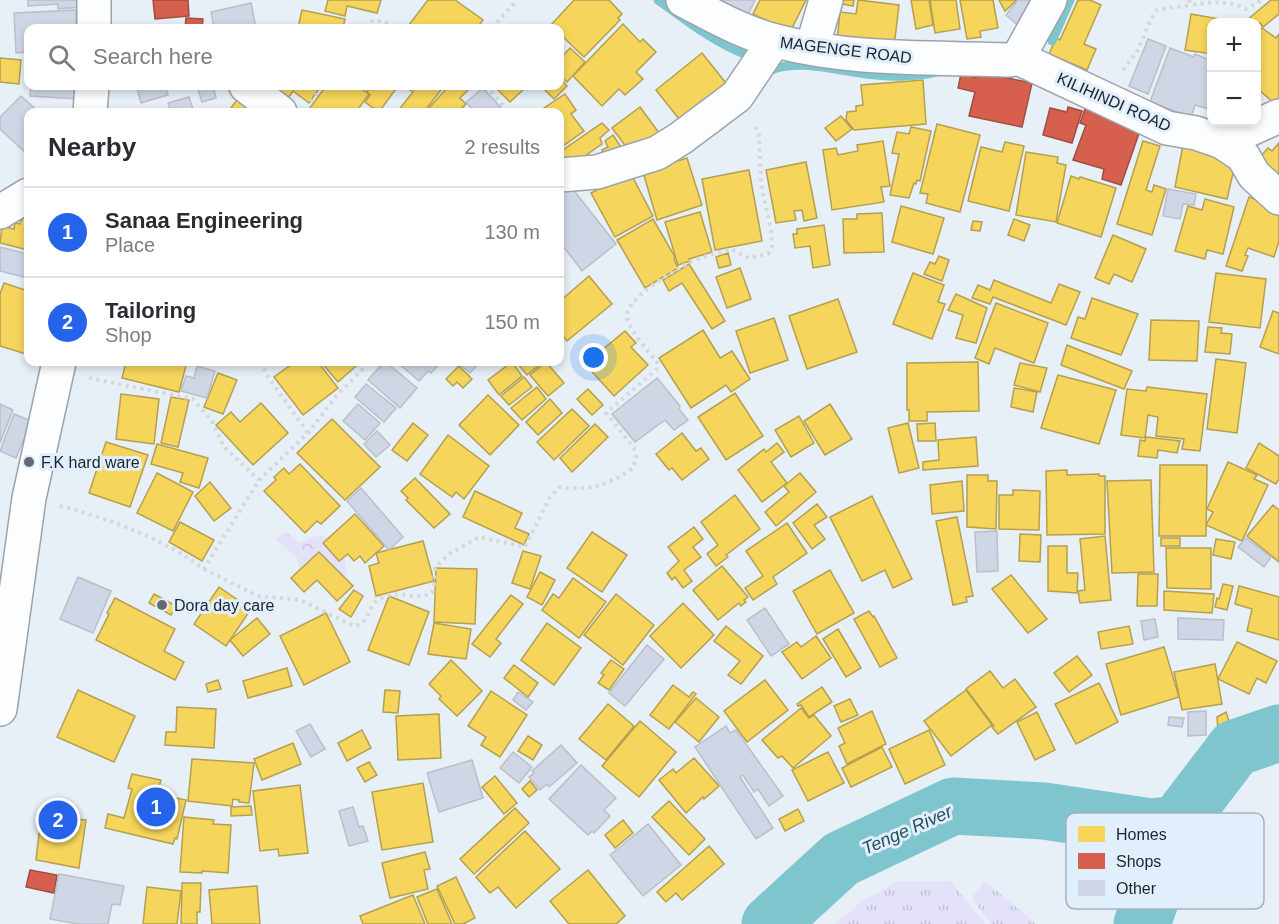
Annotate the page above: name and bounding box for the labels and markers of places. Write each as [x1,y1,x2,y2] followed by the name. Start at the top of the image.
[41,454,140,471] place label: F.K hard ware
[22,455,36,469] marker: F.K hard ware
[174,597,275,614] place label: Dora day care
[155,598,169,612] marker: Dora day care
[136,784,176,830] pin: 1
[38,798,78,842] pin: 2

